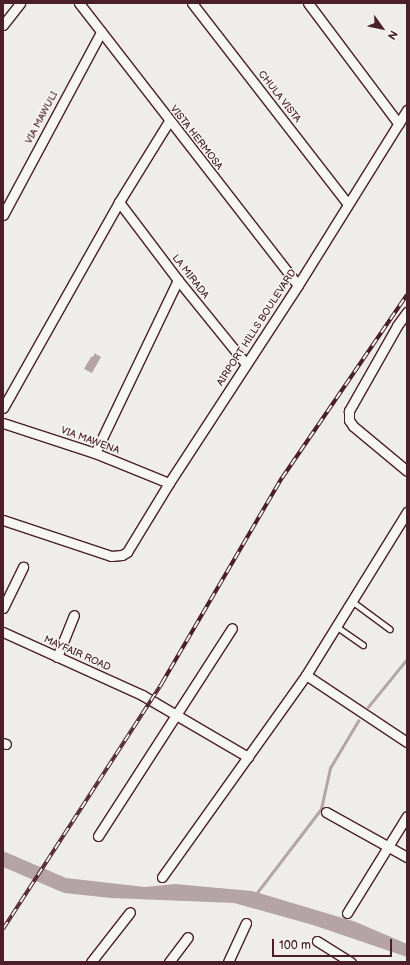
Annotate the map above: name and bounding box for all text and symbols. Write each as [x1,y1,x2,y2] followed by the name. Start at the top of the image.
[362,8,402,48] north arrow
[385,28,400,42] text: N
[255,69,303,125] street label: CHULA VISTA
[23,90,61,146] street label: VIA MAWULI
[167,103,225,173] street label: VISTA HERMOSA
[169,253,211,301] street label: LA MIRADA
[215,267,299,389] street label: AIRPORT HILLS BOULEVARD
[59,425,121,457] street label: VIA MAWENA
[42,634,112,674] street label: MAYFAIR ROAD
[274,931,394,957] scale bar
[279,938,311,953] text: 100 m

